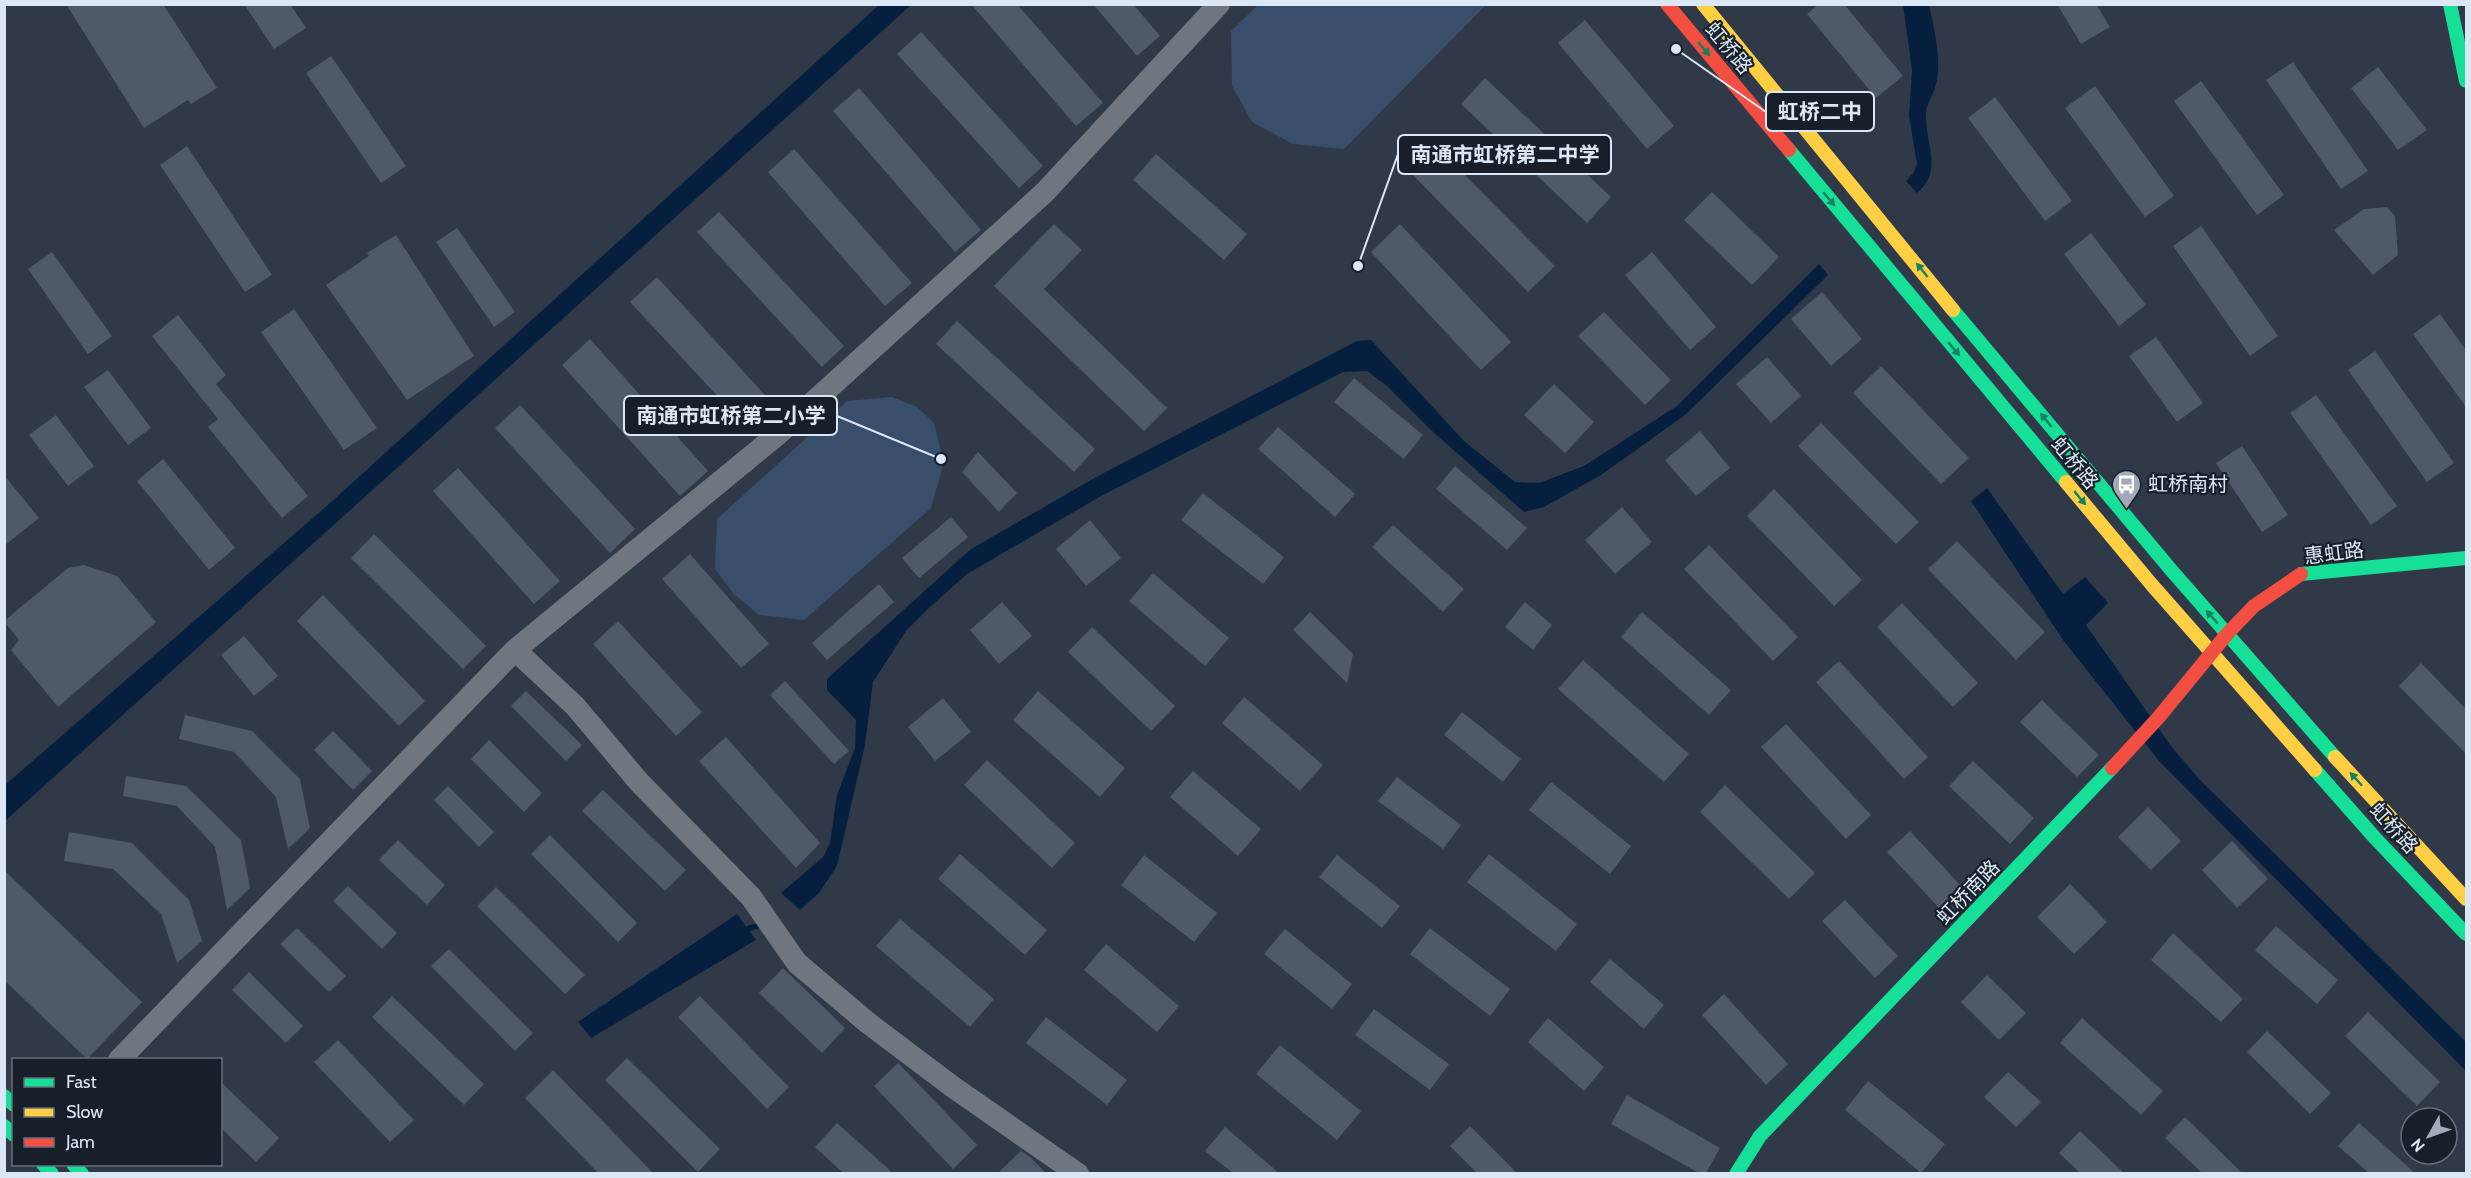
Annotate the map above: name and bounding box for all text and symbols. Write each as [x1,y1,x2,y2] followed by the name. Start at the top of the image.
[1701,17,1757,79] street label: 虹桥路
[1697,42,1710,57] one-way arrow
[1766,92,1874,131] callout: 虹桥二中
[1778,99,1862,124] text: 虹桥二中
[1398,135,1611,174] callout: 南通市虹桥第二中学
[1411,142,1600,167] text: 南通市虹桥第二中学
[1823,191,1836,207] one-way arrow
[1916,262,1928,277] one-way arrow
[1948,341,1961,357] one-way arrow
[624,396,837,435] callout: 南通市虹桥第二小学
[637,403,826,428] text: 南通市虹桥第二小学
[2039,412,2052,428] one-way arrow
[2047,432,2103,494] street label: 虹桥路
[2111,468,2143,510] bus stop icon: 虹桥南村
[2148,472,2228,496] place label: 虹桥南村
[2073,490,2086,506] one-way arrow
[2303,537,2365,569] street label: 惠虹路
[2206,610,2219,625] one-way arrow
[2350,772,2363,787] one-way arrow
[2365,798,2423,858] street label: 虹桥路
[1932,855,2004,929] street label: 虹桥南路
[12,1058,222,1166] legend
[66,1071,97,1093] text: Fast
[66,1101,103,1123] text: Slow
[2399,1106,2459,1166] north arrow
[65,1131,95,1153] text: Jam
[2407,1135,2429,1156] text: N

